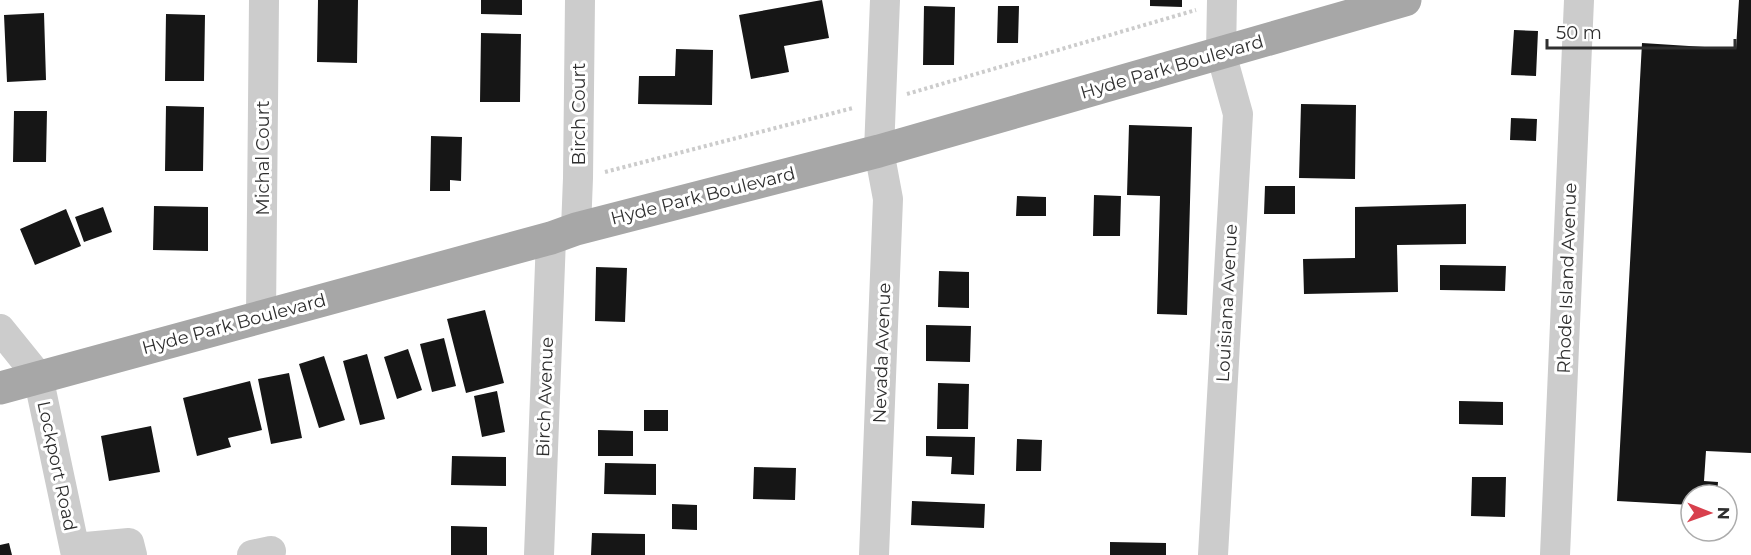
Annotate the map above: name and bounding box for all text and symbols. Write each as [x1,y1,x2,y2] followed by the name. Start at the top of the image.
[1547,12,1734,50] scale bar
[1556,22,1602,44] text: 50 m
[1078,30,1266,104] street label: Hyde Park Boulevard
[568,63,590,165] street label: Birch Court
[252,101,274,215] street label: Michal Court
[608,162,798,230] street label: Hyde Park Boulevard
[1553,182,1581,374] street label: Rhode Island Avenue
[1212,223,1242,383] street label: Louisiana Avenue
[869,282,895,424] street label: Nevada Avenue
[140,289,328,359] street label: Hyde Park Boulevard
[532,336,558,457] street label: Birch Avenue
[32,399,82,533] street label: Lockport Road
[1679,483,1739,543] north arrow
[1714,507,1733,520] text: N

